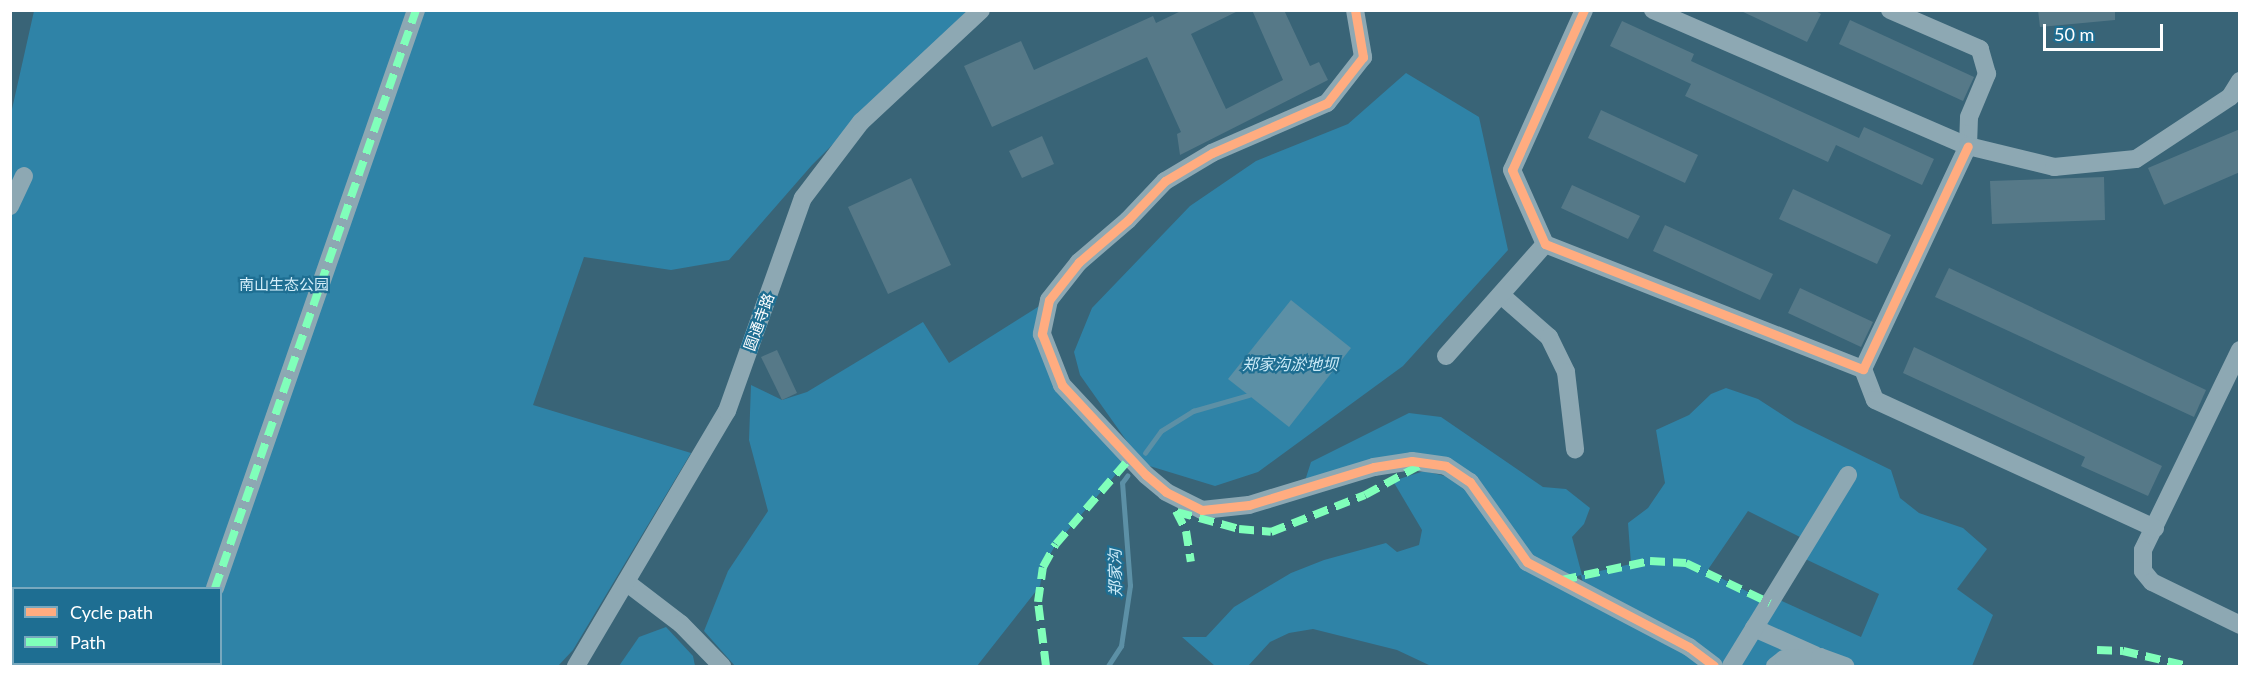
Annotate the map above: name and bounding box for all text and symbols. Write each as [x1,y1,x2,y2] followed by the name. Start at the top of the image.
[2046,12,2166,50] scale bar
[2054,23,2094,45] text: 50 m
[239,276,329,294] park label: 南山生态公园
[740,291,778,353] street label: 圆通寺路
[1242,354,1338,374] water label: 郑家沟淤地坝
[1105,549,1125,597] water label: 郑家沟
[12,587,222,665] legend
[70,601,153,623] text: Cycle path
[70,631,106,653] text: Path

